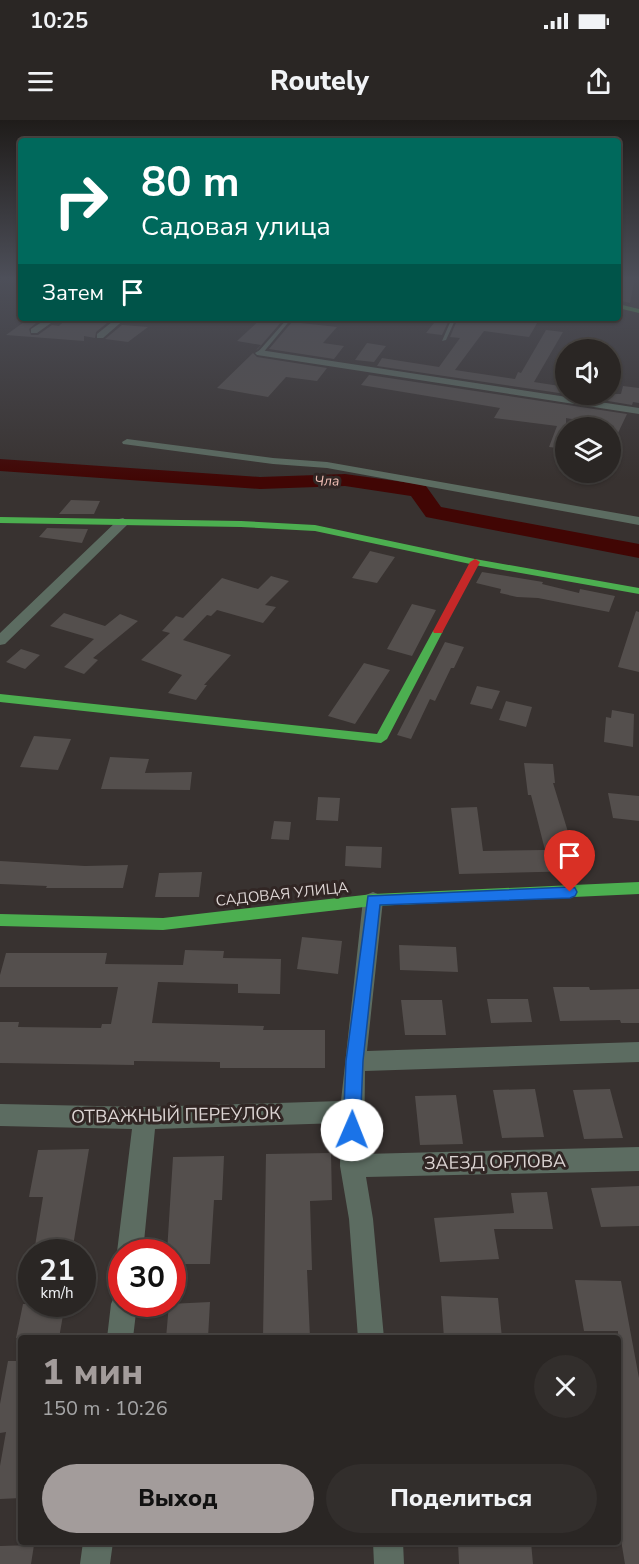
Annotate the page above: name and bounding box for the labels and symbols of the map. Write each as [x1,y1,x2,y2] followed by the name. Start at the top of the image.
[314,471,340,491] water label: Чла
[544,830,595,892] pin
[215,877,349,911] street label: САДОВАЯ УЛИЦА
[320,1098,384,1162] position arrow
[71,1101,281,1129] street label: ОТВАЖНЫЙ ПЕРЕУЛОК
[424,1149,566,1175] street label: ЗАЕЗД ОРЛОВА
[108,1239,186,1317] speed limit sign: 30

